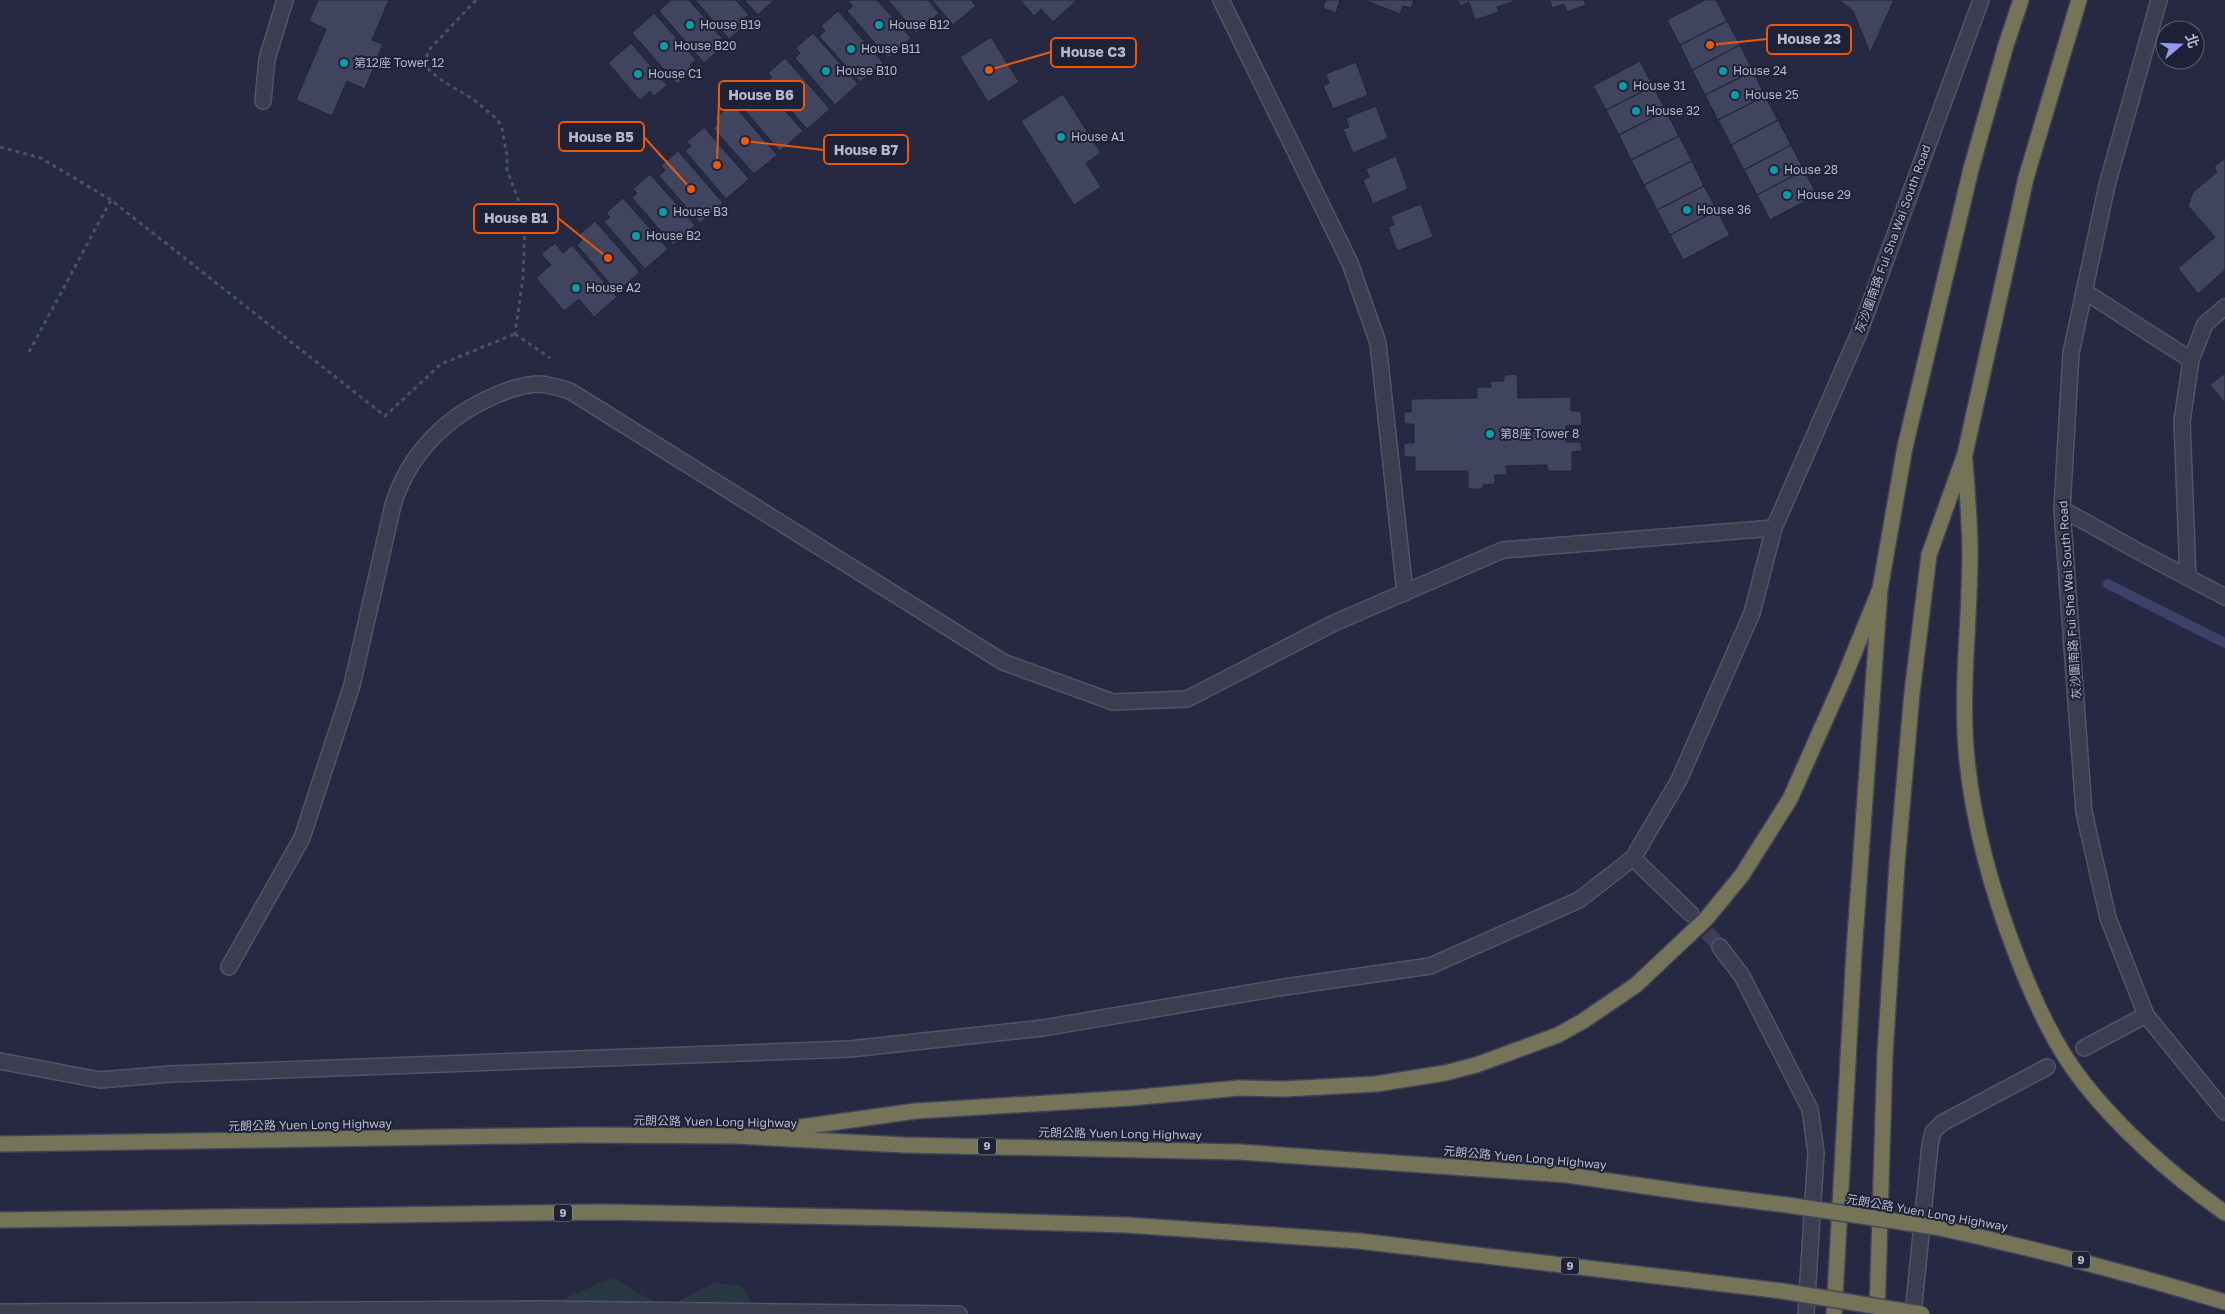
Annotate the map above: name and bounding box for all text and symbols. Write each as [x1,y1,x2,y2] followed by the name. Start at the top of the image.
[700,17,761,32] place label: House B19
[889,17,950,32] place label: House B12
[684,19,696,31] marker: House B19
[873,19,885,31] marker: House B12
[2155,20,2205,70] north arrow
[1767,25,1851,54] callout: House 23
[1777,30,1841,47] text: House 23
[2182,31,2203,50] text: 北
[674,38,736,53] place label: House B20
[1051,38,1136,67] callout: House C3
[658,40,670,52] marker: House B20
[861,41,921,56] place label: House B11
[845,43,857,55] marker: House B11
[1060,43,1126,60] text: House C3
[354,55,444,70] place label: 第12座 Tower 12
[338,57,350,69] marker: 第12座 Tower 12
[836,63,897,78] place label: House B10
[1733,63,1787,78] place label: House 24
[820,65,832,77] marker: House B10
[1717,65,1729,77] marker: House 24
[648,66,702,81] place label: House C1
[632,68,644,80] marker: House C1
[1633,78,1686,93] place label: House 31
[1617,80,1629,92] marker: House 31
[719,81,804,110] callout: House B6
[728,86,794,103] text: House B6
[1745,87,1799,102] place label: House 25
[1729,89,1741,101] marker: House 25
[1646,103,1700,118] place label: House 32
[1630,105,1642,117] marker: House 32
[559,122,644,151] callout: House B5
[568,128,634,145] text: House B5
[1071,129,1125,144] place label: House A1
[1055,131,1067,143] marker: House A1
[824,135,908,164] callout: House B7
[834,141,899,158] text: House B7
[1851,143,1934,335] street label: 灰沙圍南路 Fui Sha Wai South Road
[1784,162,1838,177] place label: House 28
[1768,164,1780,176] marker: House 28
[1797,187,1851,202] place label: House 29
[1781,189,1793,201] marker: House 29
[1697,202,1751,217] place label: House 36
[474,204,558,233] callout: House B1
[673,204,728,219] place label: House B3
[1681,204,1693,216] marker: House 36
[657,206,669,218] marker: House B3
[484,209,548,226] text: House B1
[646,228,701,243] place label: House B2
[630,230,642,242] marker: House B2
[586,280,641,295] place label: House A2
[570,282,582,294] marker: House A2
[1500,426,1579,441] place label: 第8座 Tower 8
[1484,428,1496,440] marker: 第8座 Tower 8
[2055,500,2084,700] street label: 灰沙圍南路 Fui Sha Wai South Road
[633,1113,797,1130] street label: 元朗公路 Yuen Long Highway
[228,1116,392,1133] street label: 元朗公路 Yuen Long Highway
[1038,1125,1202,1142] street label: 元朗公路 Yuen Long Highway
[978,1138,996,1154] road number: 9
[1443,1143,1608,1172] street label: 元朗公路 Yuen Long Highway
[1845,1191,2009,1234] street label: 元朗公路 Yuen Long Highway
[554,1204,572,1222] road number: 9
[2072,1252,2090,1268] road number: 9
[1561,1258,1579,1274] road number: 9

